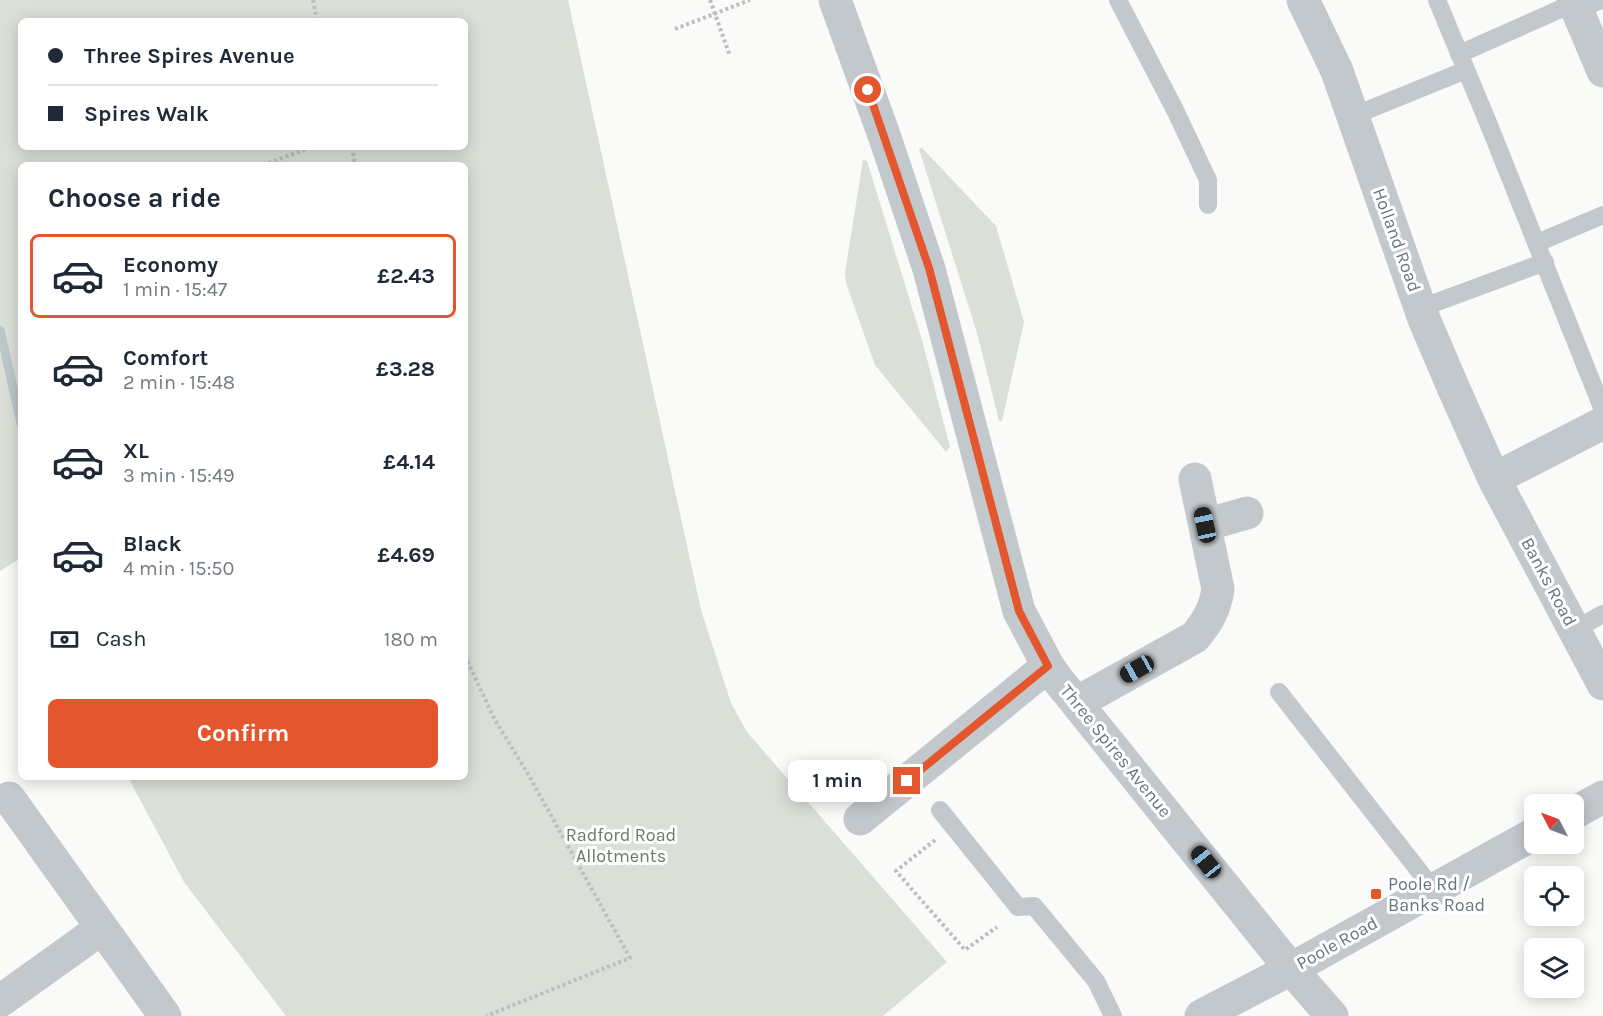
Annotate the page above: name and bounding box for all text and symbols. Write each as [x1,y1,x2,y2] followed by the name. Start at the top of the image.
[84,43,295,69] text: Three Spires Avenue
[854,76,881,103] route start
[84,101,209,127] text: Spires Walk
[48,182,221,214] text: Choose a ride
[1368,185,1426,295] street label: Holland Road
[51,249,105,303] icon: car
[123,252,218,278] text: Economy
[377,263,435,289] text: £2.43
[123,278,227,301] text: 1 min · 15:47
[51,342,105,396] icon: car
[123,345,208,371] text: Comfort
[376,356,435,382] text: £3.28
[123,371,235,394] text: 2 min · 15:48
[51,435,105,489] icon: car
[123,438,149,464] text: XL
[383,449,435,475] text: £4.14
[123,464,235,487] text: 3 min · 15:49
[1192,506,1218,544] car
[51,528,105,582] icon: car
[123,531,182,557] text: Black
[1516,534,1582,630] street label: Banks Road
[377,542,435,568] text: £4.69
[123,557,234,580] text: 4 min · 15:50
[48,623,81,656] icon: cash
[96,626,146,652] text: Cash
[384,628,438,651] text: 180 m
[1117,652,1157,686] car
[1056,680,1176,822] street label: Three Spires Avenue
[48,699,438,768] button: Confirm
[787,760,886,802] callout: 1 min
[893,767,920,794] route end
[812,769,863,792] text: 1 min
[1524,794,1584,854] north arrow
[1524,794,1584,998] map controls
[566,824,676,867] park label: Radford Road Allotments
[1188,842,1224,882] car
[1524,866,1584,926] button: locate
[1388,873,1485,916] place label: Poole Rd / Banks Road
[1369,887,1383,901] marker: Poole Rd / Banks Road
[1292,912,1382,974] street label: Poole Road
[1524,938,1584,998] button: layers

